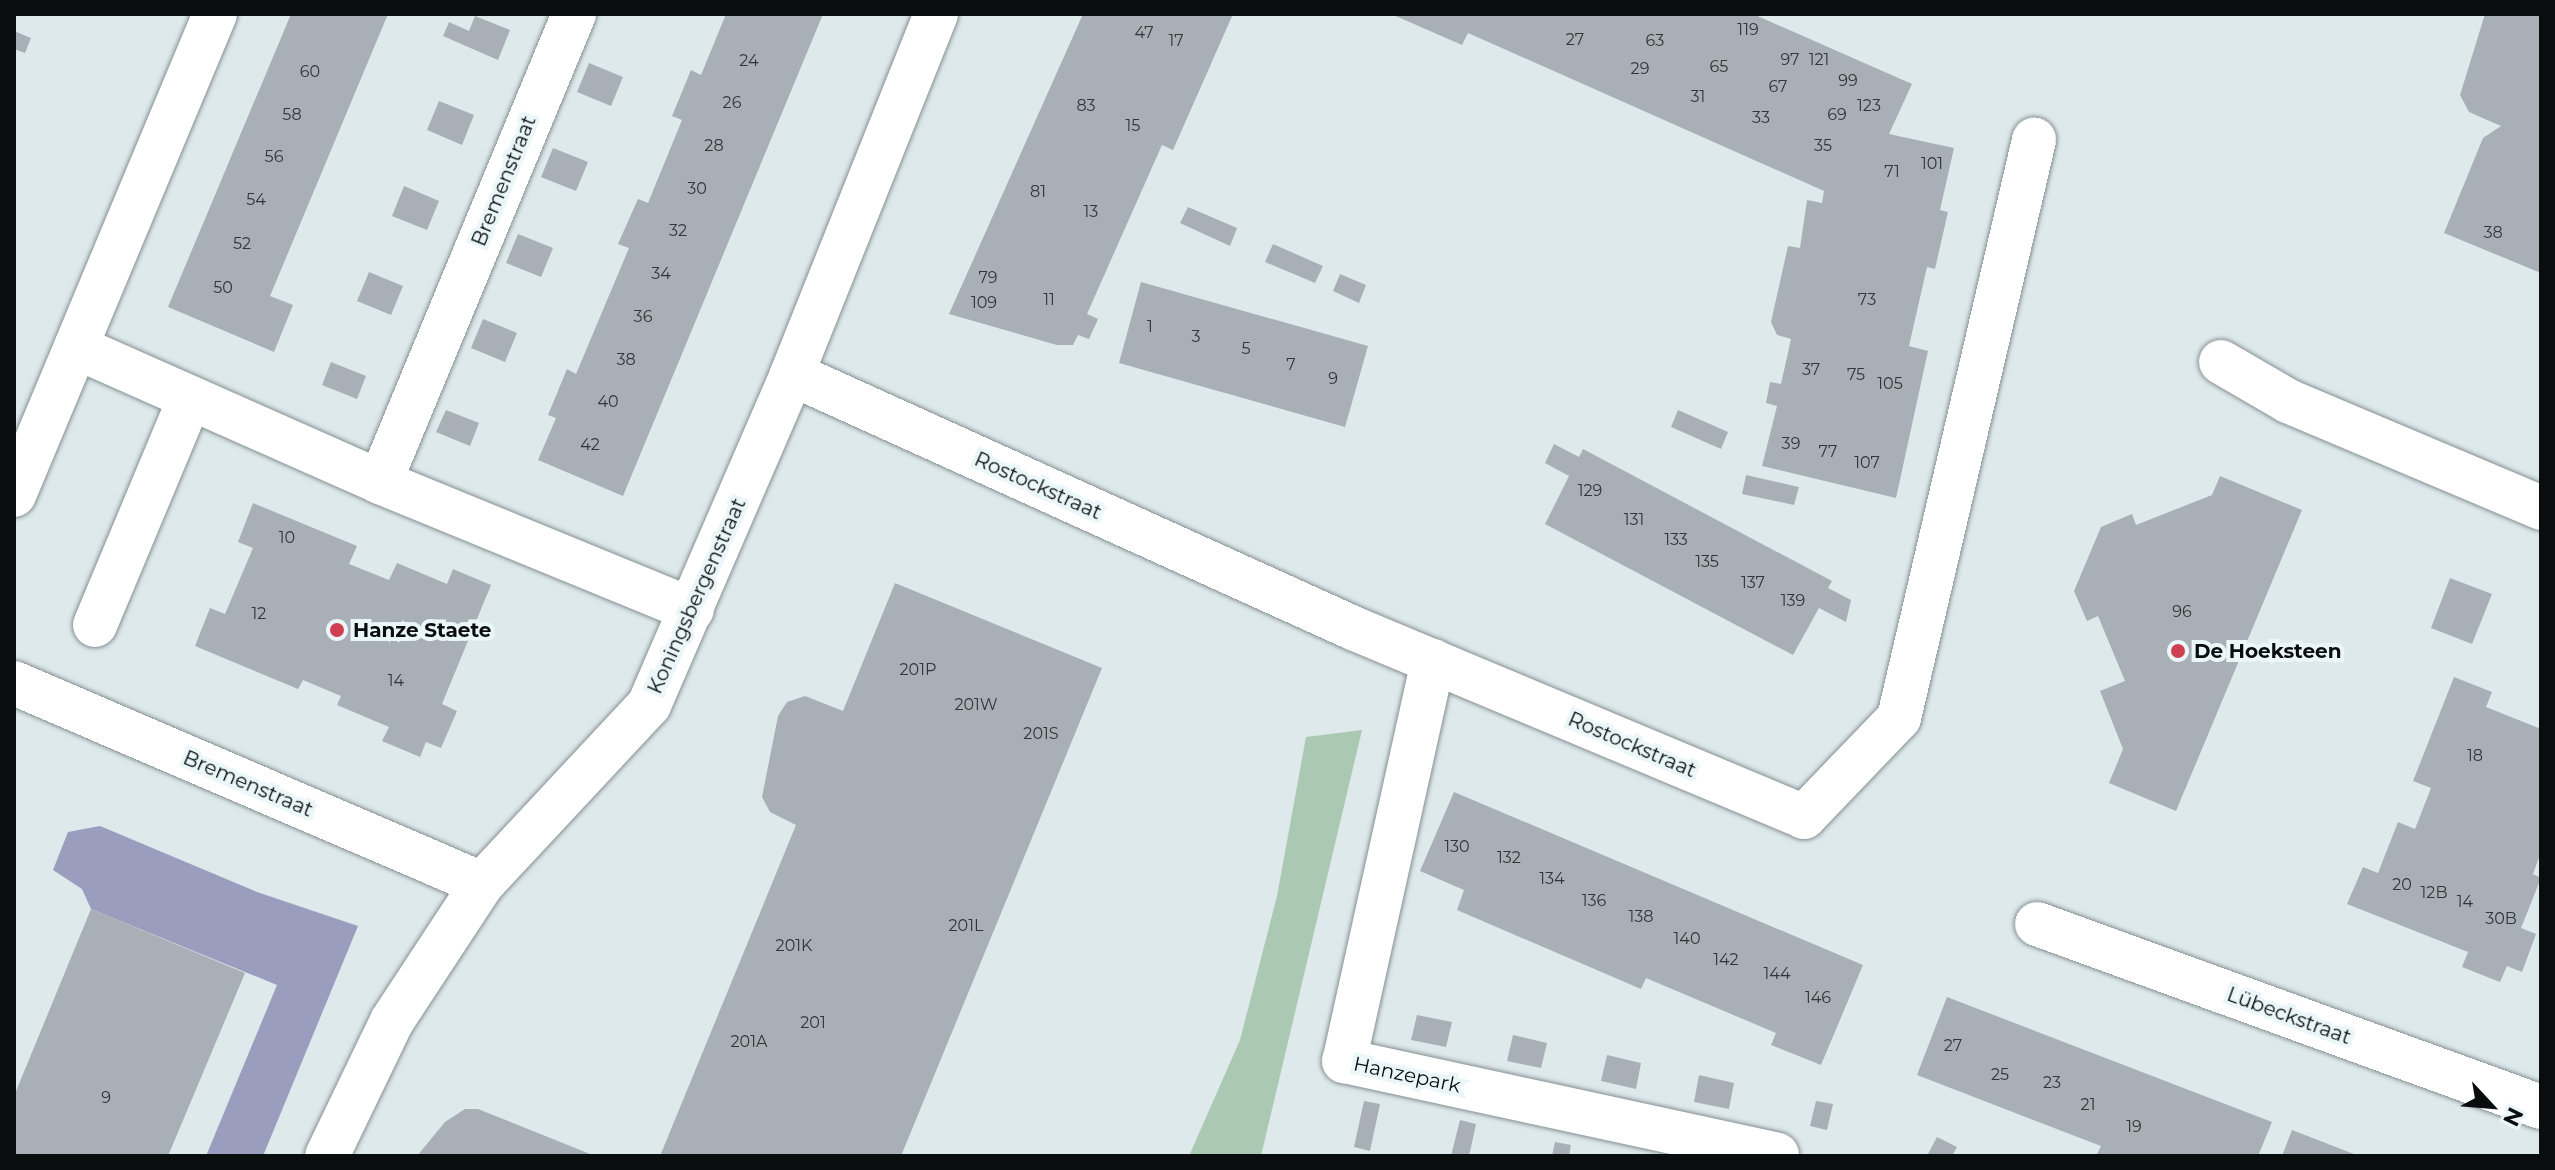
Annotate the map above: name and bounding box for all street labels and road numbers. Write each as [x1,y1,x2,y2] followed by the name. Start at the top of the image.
[467,112,541,250] street label: Bremenstraat
[971,447,1105,525] street label: Rostockstraat
[643,494,751,698] street label: Koningsbergenstraat
[1564,707,1700,783] street label: Rostockstraat
[180,746,316,822] street label: Bremenstraat
[2224,982,2354,1050] street label: Lübeckstraat
[1351,1052,1463,1098] street label: Hanzepark

